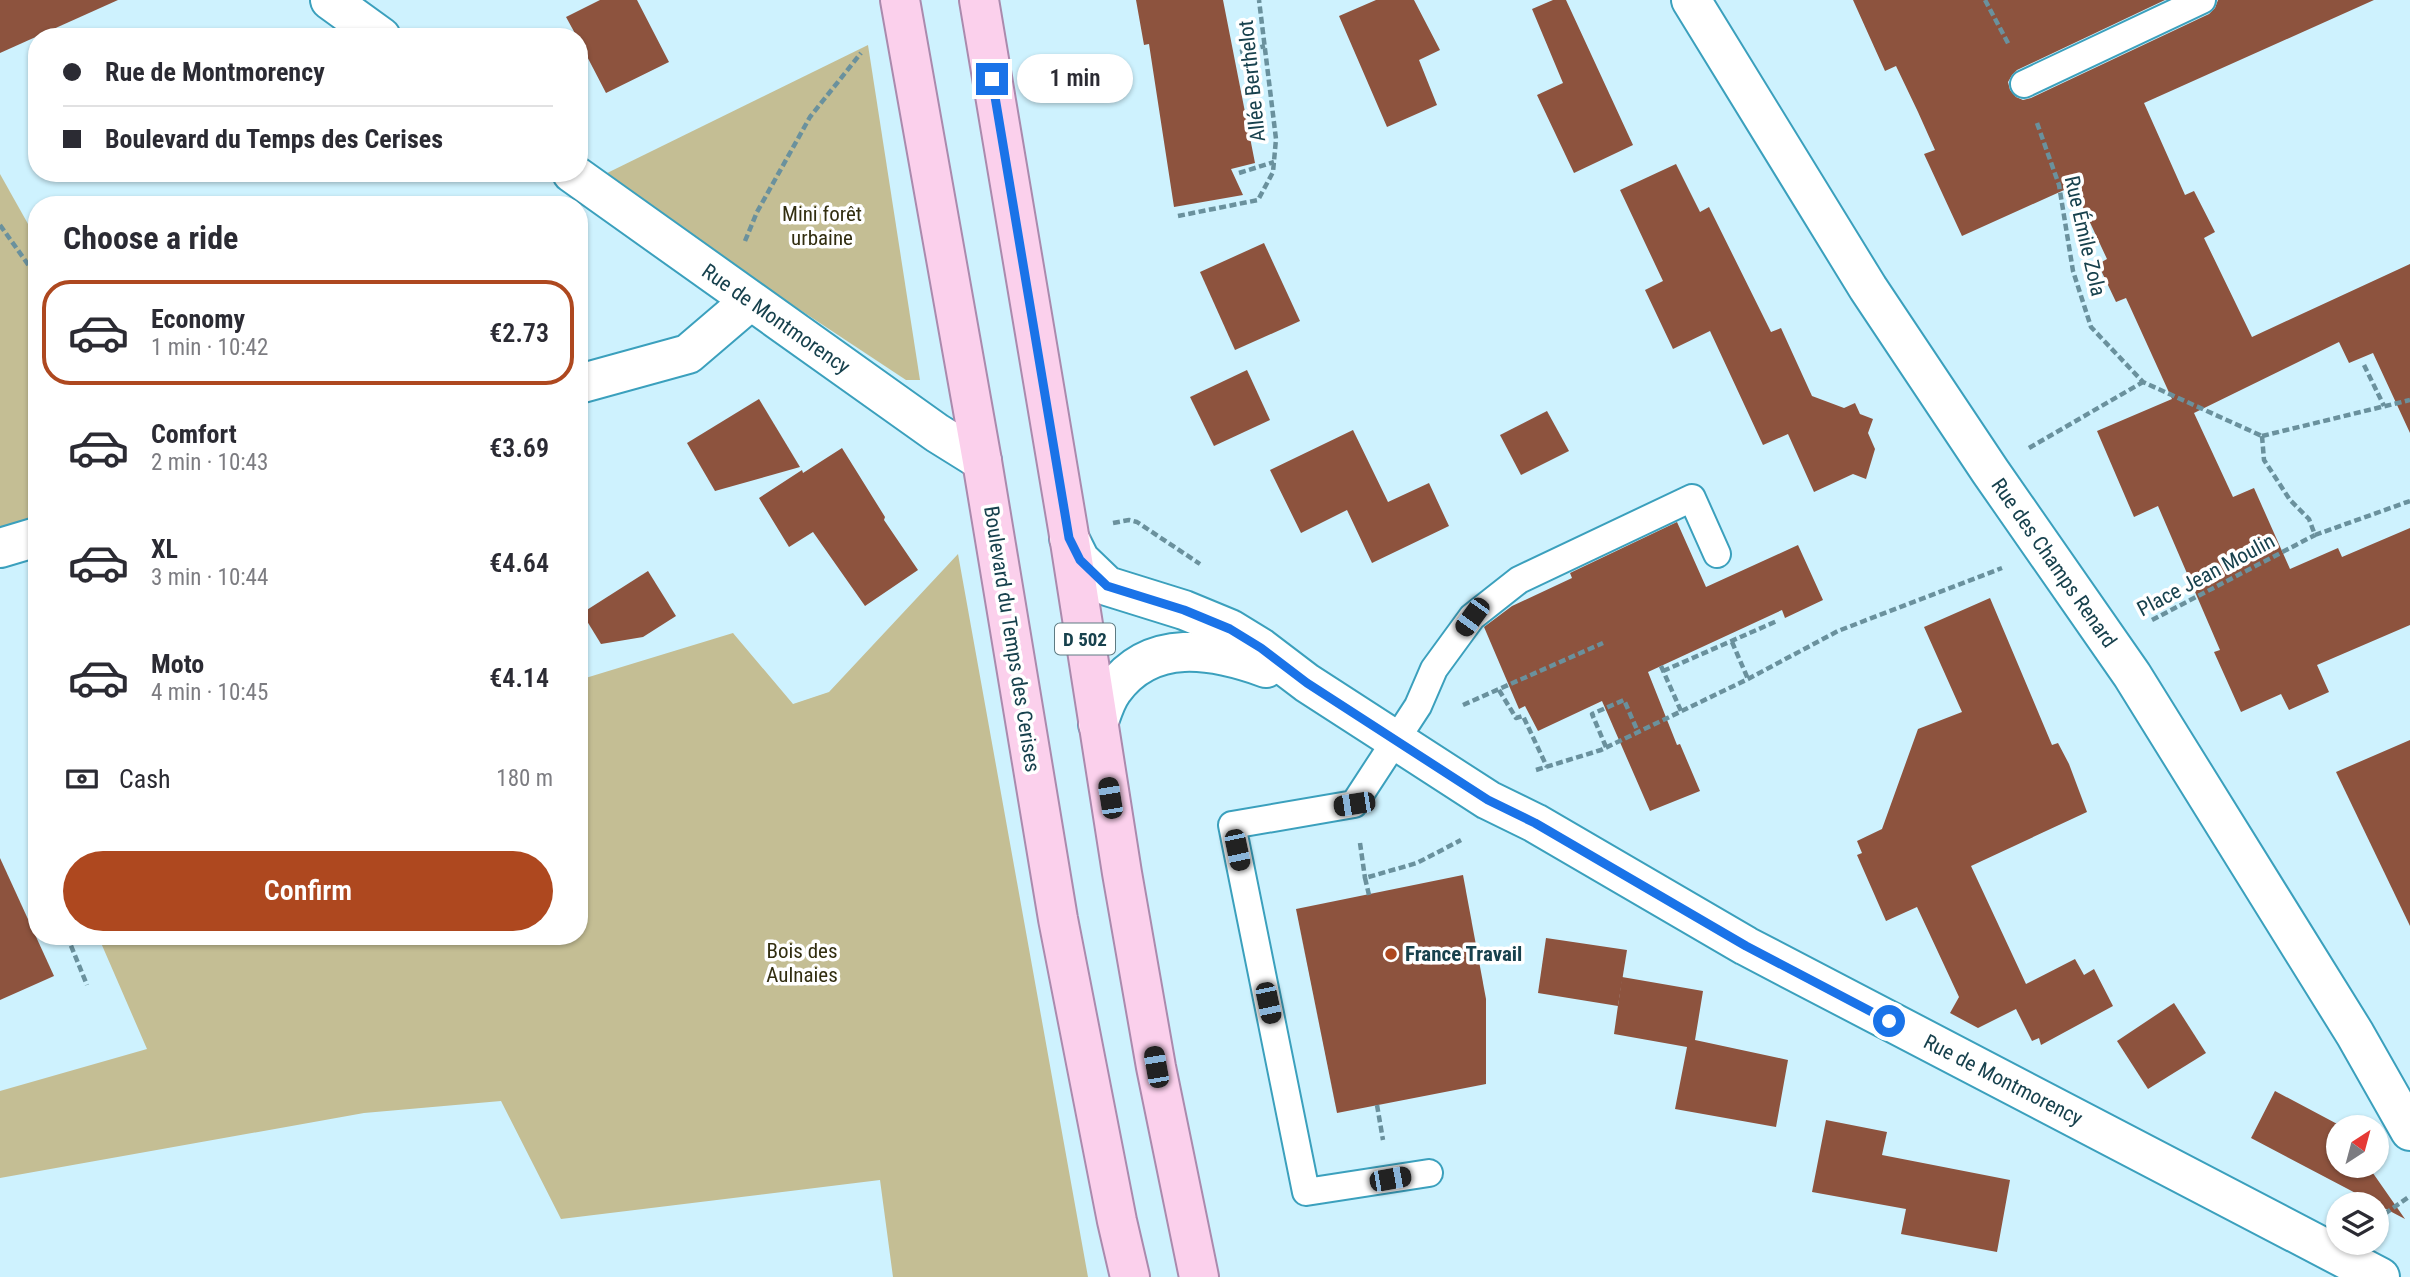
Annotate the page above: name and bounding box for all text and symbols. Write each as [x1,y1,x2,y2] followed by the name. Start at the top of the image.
[1234,19,1270,143] street label: Allée Berthelot
[1016,55,1132,104] callout: 1 min
[105,57,325,87] text: Rue de Montmorency
[976,63,1008,95] route end
[1050,65,1100,92] text: 1 min
[105,124,443,154] text: Boulevard du Temps des Cerises
[2060,174,2110,298] street label: Rue Émile Zola
[782,202,862,250] park label: Mini forêt urbaine
[63,219,238,257] text: Choose a ride
[697,259,855,379] street label: Rue de Montmorency
[67,301,130,364] icon: car
[151,304,245,334] text: Economy
[489,318,549,348] text: €2.73
[151,334,268,361] text: 1 min · 10:42
[67,416,130,479] icon: car
[151,419,237,449] text: Comfort
[489,433,549,463] text: €3.69
[151,449,268,476] text: 2 min · 10:43
[1986,474,2122,652] street label: Rue des Champs Renard
[979,504,1045,774] street label: Boulevard du Temps des Cerises
[2133,529,2279,621] street label: Place Jean Moulin
[67,531,130,594] icon: car
[151,534,178,564] text: XL
[489,548,549,578] text: €4.64
[151,564,268,591] text: 3 min · 10:44
[1452,594,1493,640] car
[1055,624,1115,654] road number: D 502
[67,646,130,709] icon: car
[151,649,204,679] text: Moto
[489,663,549,693] text: €4.14
[151,679,268,706] text: 4 min · 10:45
[63,760,101,798] icon: cash
[119,764,171,794] text: Cash
[496,765,553,792] text: 180 m
[1097,776,1124,820] car
[1332,790,1377,818] car
[1223,827,1252,873] car
[63,851,553,931] button: Confirm
[766,939,838,987] park label: Bois des Aulnaies
[1405,942,1522,966] place label: France Travail
[1383,946,1399,962] marker: France Travail
[1254,980,1283,1026] car
[1873,1005,1905,1037] route start
[1920,1030,2087,1130] street label: Rue de Montmorency
[1143,1044,1170,1090] car
[2326,1115,2389,1178] north arrow
[2326,1115,2389,1255] map controls
[1368,1165,1413,1193] car
[2326,1192,2389,1255] button: layers

